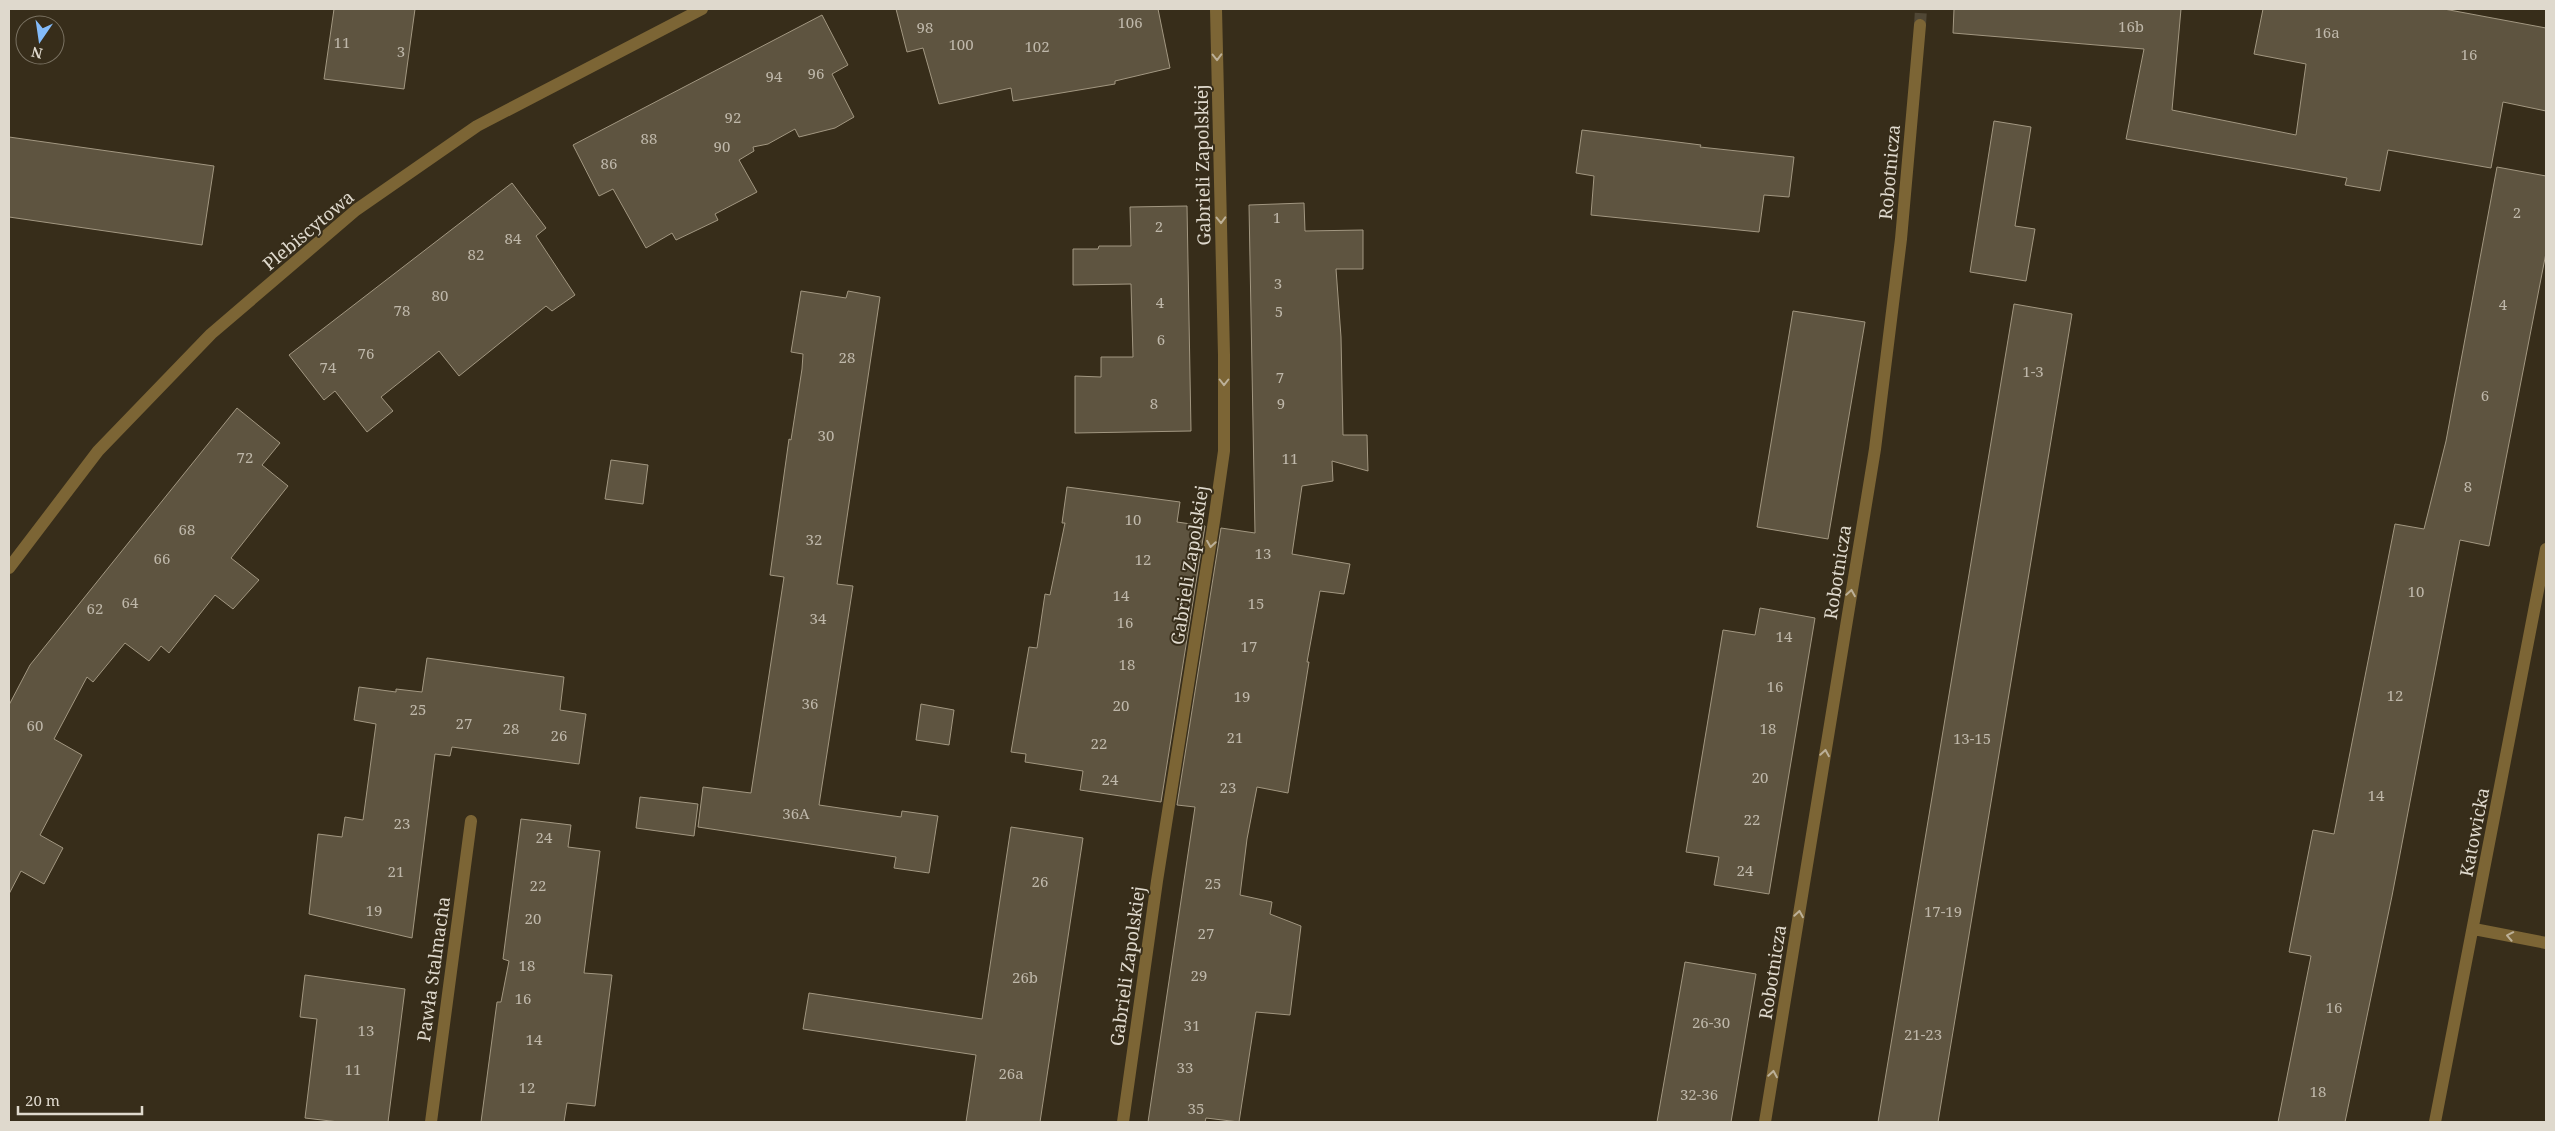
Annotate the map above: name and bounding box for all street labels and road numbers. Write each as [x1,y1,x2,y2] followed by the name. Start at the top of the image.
[1189,84,1215,246] street label: Gabrieli Zapolskiej
[1873,123,1905,221] street label: Robotnicza
[257,185,359,275] street label: Plebiscytowa
[1165,484,1213,646] street label: Gabrieli Zapolskiej
[1818,523,1856,621] street label: Robotnicza
[2454,785,2494,879] street label: Katowicka
[1104,885,1150,1047] street label: Gabrieli Zapolskiej
[411,895,455,1043] street label: Pawła Stalmacha
[1753,923,1791,1021] street label: Robotnicza

